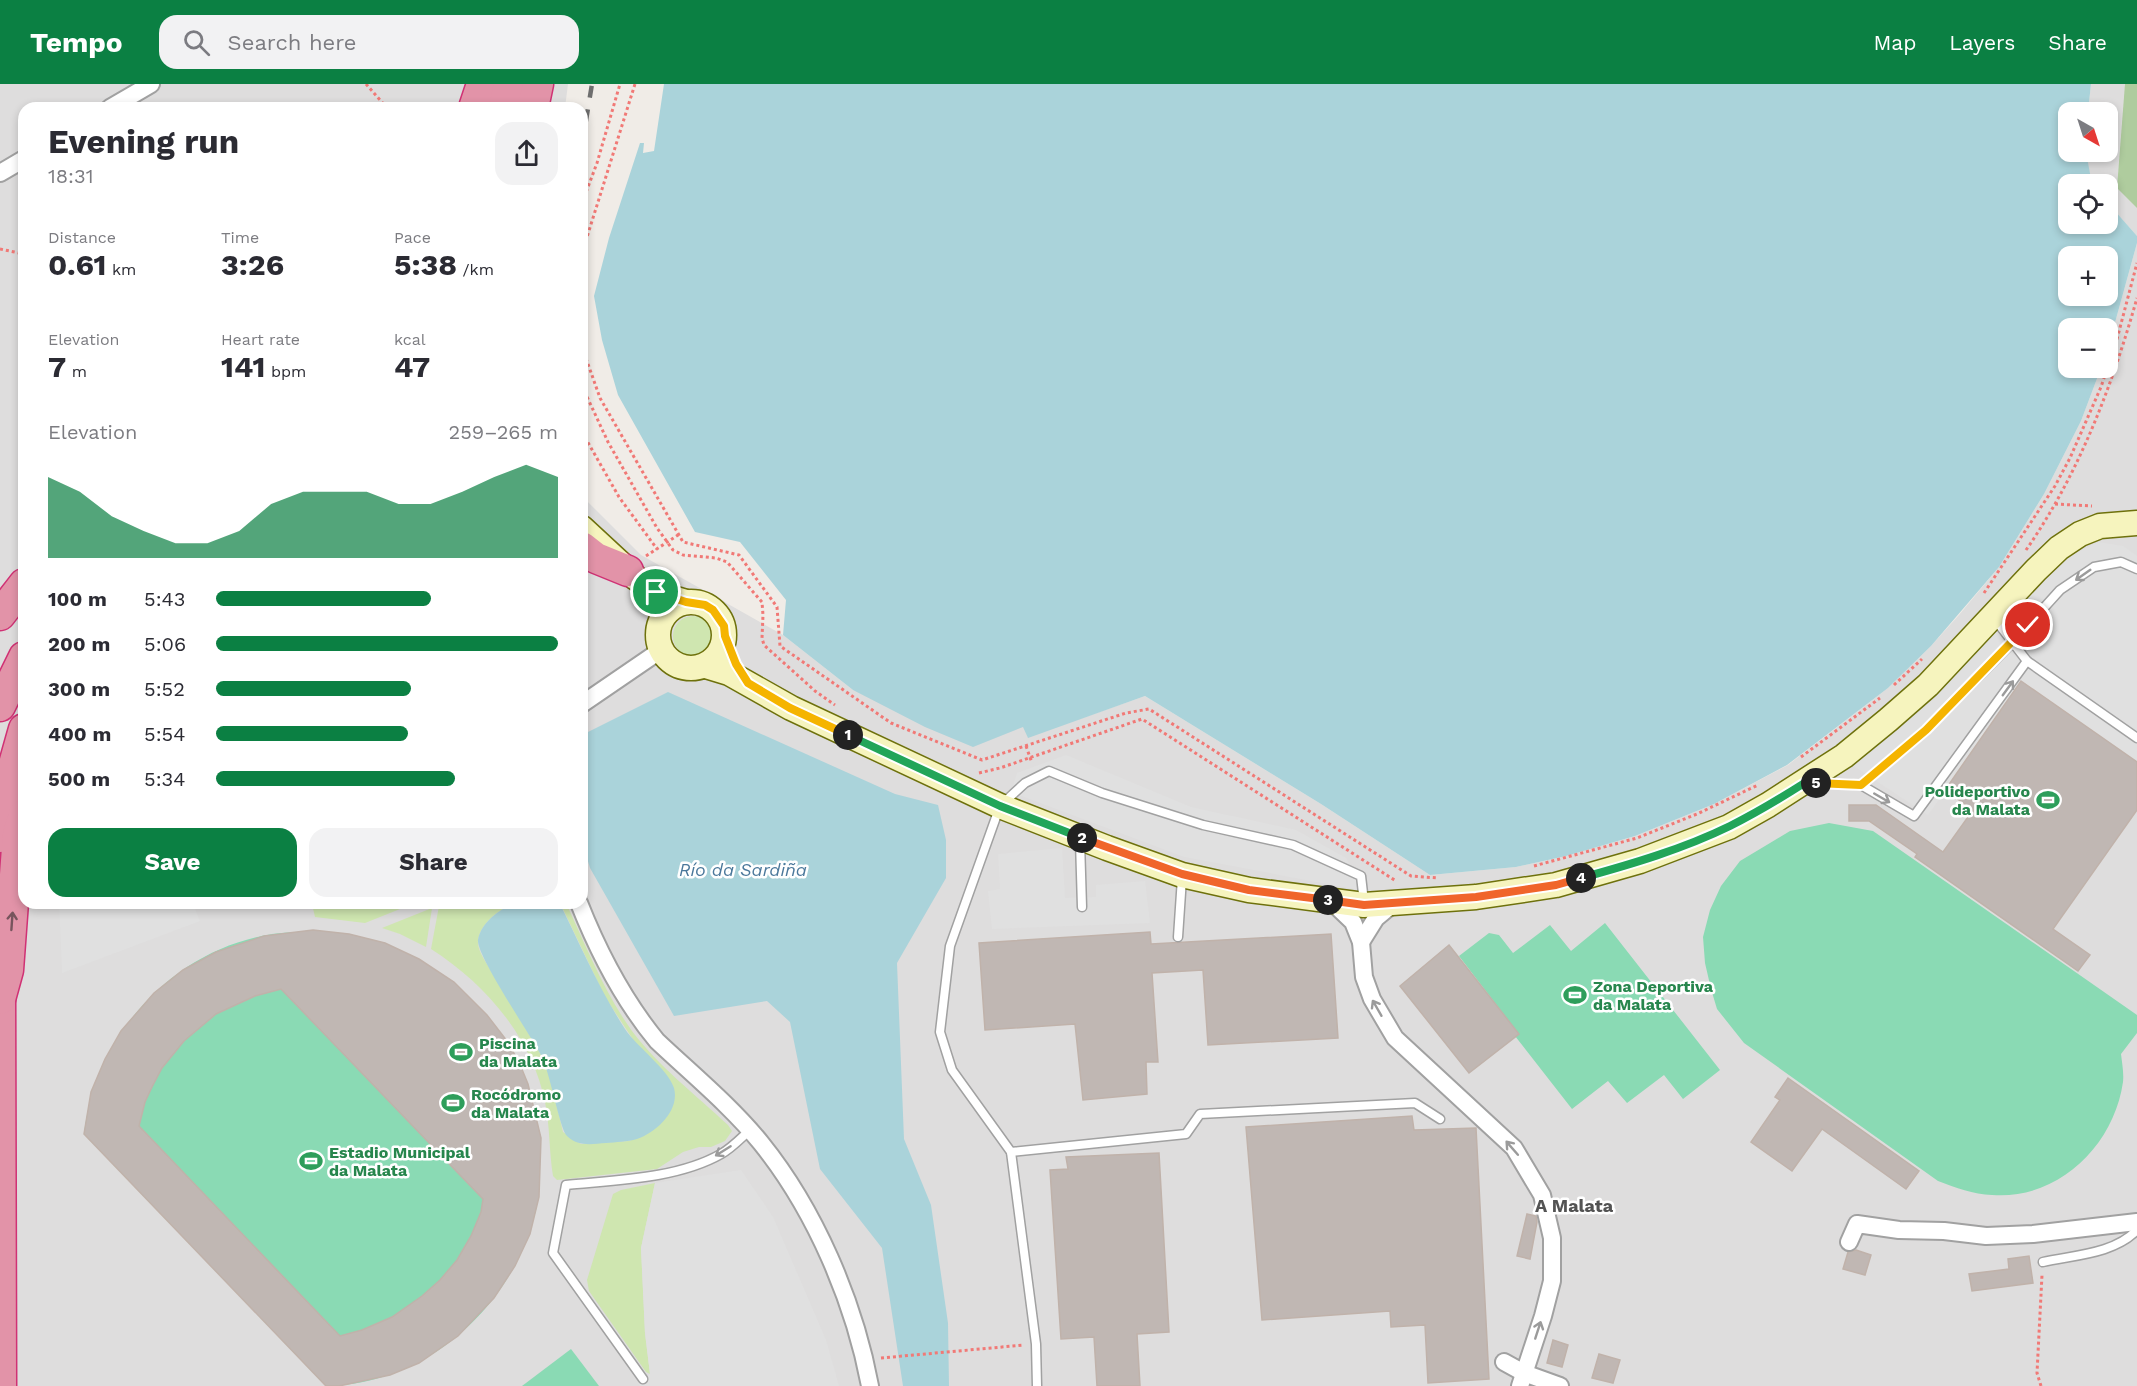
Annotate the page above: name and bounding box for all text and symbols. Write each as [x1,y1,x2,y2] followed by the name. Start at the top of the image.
[159,15,579,69] search box
[30,26,123,59] text: Tempo
[180,26,213,59] icon: search
[228,30,357,55] text: Search here
[1873,30,1916,55] text: Map
[1949,30,2015,55] text: Layers
[2048,30,2107,55] text: Share
[2058,102,2118,162] north arrow
[2058,102,2118,378] map controls
[48,122,239,161] text: Evening run
[495,122,558,185] button: share
[48,164,94,188] text: 18:31
[2058,174,2118,234] button: locate
[48,228,116,247] text: Distance
[221,228,259,247] text: Time
[394,228,431,247] text: Pace
[2058,246,2118,306] button: +
[48,247,106,282] text: 0.61
[221,247,284,282] text: 3:26
[394,247,457,282] text: 5:38
[106,260,136,279] text: km
[457,260,494,279] text: /km
[2058,318,2118,378] button: −
[48,330,119,349] text: Elevation
[221,330,300,349] text: Heart rate
[394,330,426,349] text: kcal
[48,349,66,384] text: 7
[221,349,266,384] text: 141
[394,349,430,384] text: 47
[66,362,87,381] text: m
[266,362,306,381] text: bpm
[48,420,137,444] text: Elevation
[449,420,558,444] text: 259–265 m
[630,566,681,617] pin
[2075,569,2091,581] one-way arrow
[639,575,672,608] icon: arrive
[48,587,107,611] text: 100 m
[144,587,185,611] text: 5:43
[2002,599,2053,650] pin
[2011,608,2044,641] icon: check
[48,632,110,656] text: 200 m
[144,632,186,656] text: 5:06
[48,677,110,701] text: 300 m
[144,677,185,701] text: 5:52
[2002,681,2015,697] one-way arrow
[833,720,863,750] pin: 1
[48,722,111,746] text: 400 m
[144,722,185,746] text: 5:54
[845,725,851,744] text: 1
[48,767,110,791] text: 500 m
[144,767,185,791] text: 5:34
[1801,768,1831,798] pin: 5
[1811,773,1821,792] text: 5
[1924,782,2031,819] place label: Polideportivo da Malata
[2035,787,2061,813] sports icon: Polideportivo da Malata
[1874,792,1891,804] one-way arrow
[1067,823,1097,853] pin: 2
[48,828,297,897] button: Save
[309,828,558,897] button: Share
[1077,828,1087,847] text: 2
[679,859,807,880] water label: Río da Sardiña
[1566,863,1596,893] pin: 4
[1576,868,1586,887] text: 4
[1313,885,1343,915] pin: 3
[1323,890,1333,909] text: 3
[6,911,17,931] one-way arrow
[1593,977,1714,1014] place label: Zona Deportiva da Malata
[1562,982,1588,1008] sports icon: Zona Deportiva da Malata
[1371,1000,1383,1017] one-way arrow
[479,1034,558,1071] place label: Piscina da Malata
[448,1039,474,1065] sports icon: Piscina da Malata
[471,1085,562,1122] place label: Rocódromo da Malata
[440,1090,466,1116] sports icon: Rocódromo da Malata
[1505,1140,1519,1156] one-way arrow
[329,1143,471,1180] place label: Estadio Municipal da Malata
[715,1145,732,1158] one-way arrow
[298,1148,324,1174] sports icon: Estadio Municipal da Malata
[1535,1195,1614,1216] district label: A Malata
[1534,1322,1545,1340] one-way arrow

